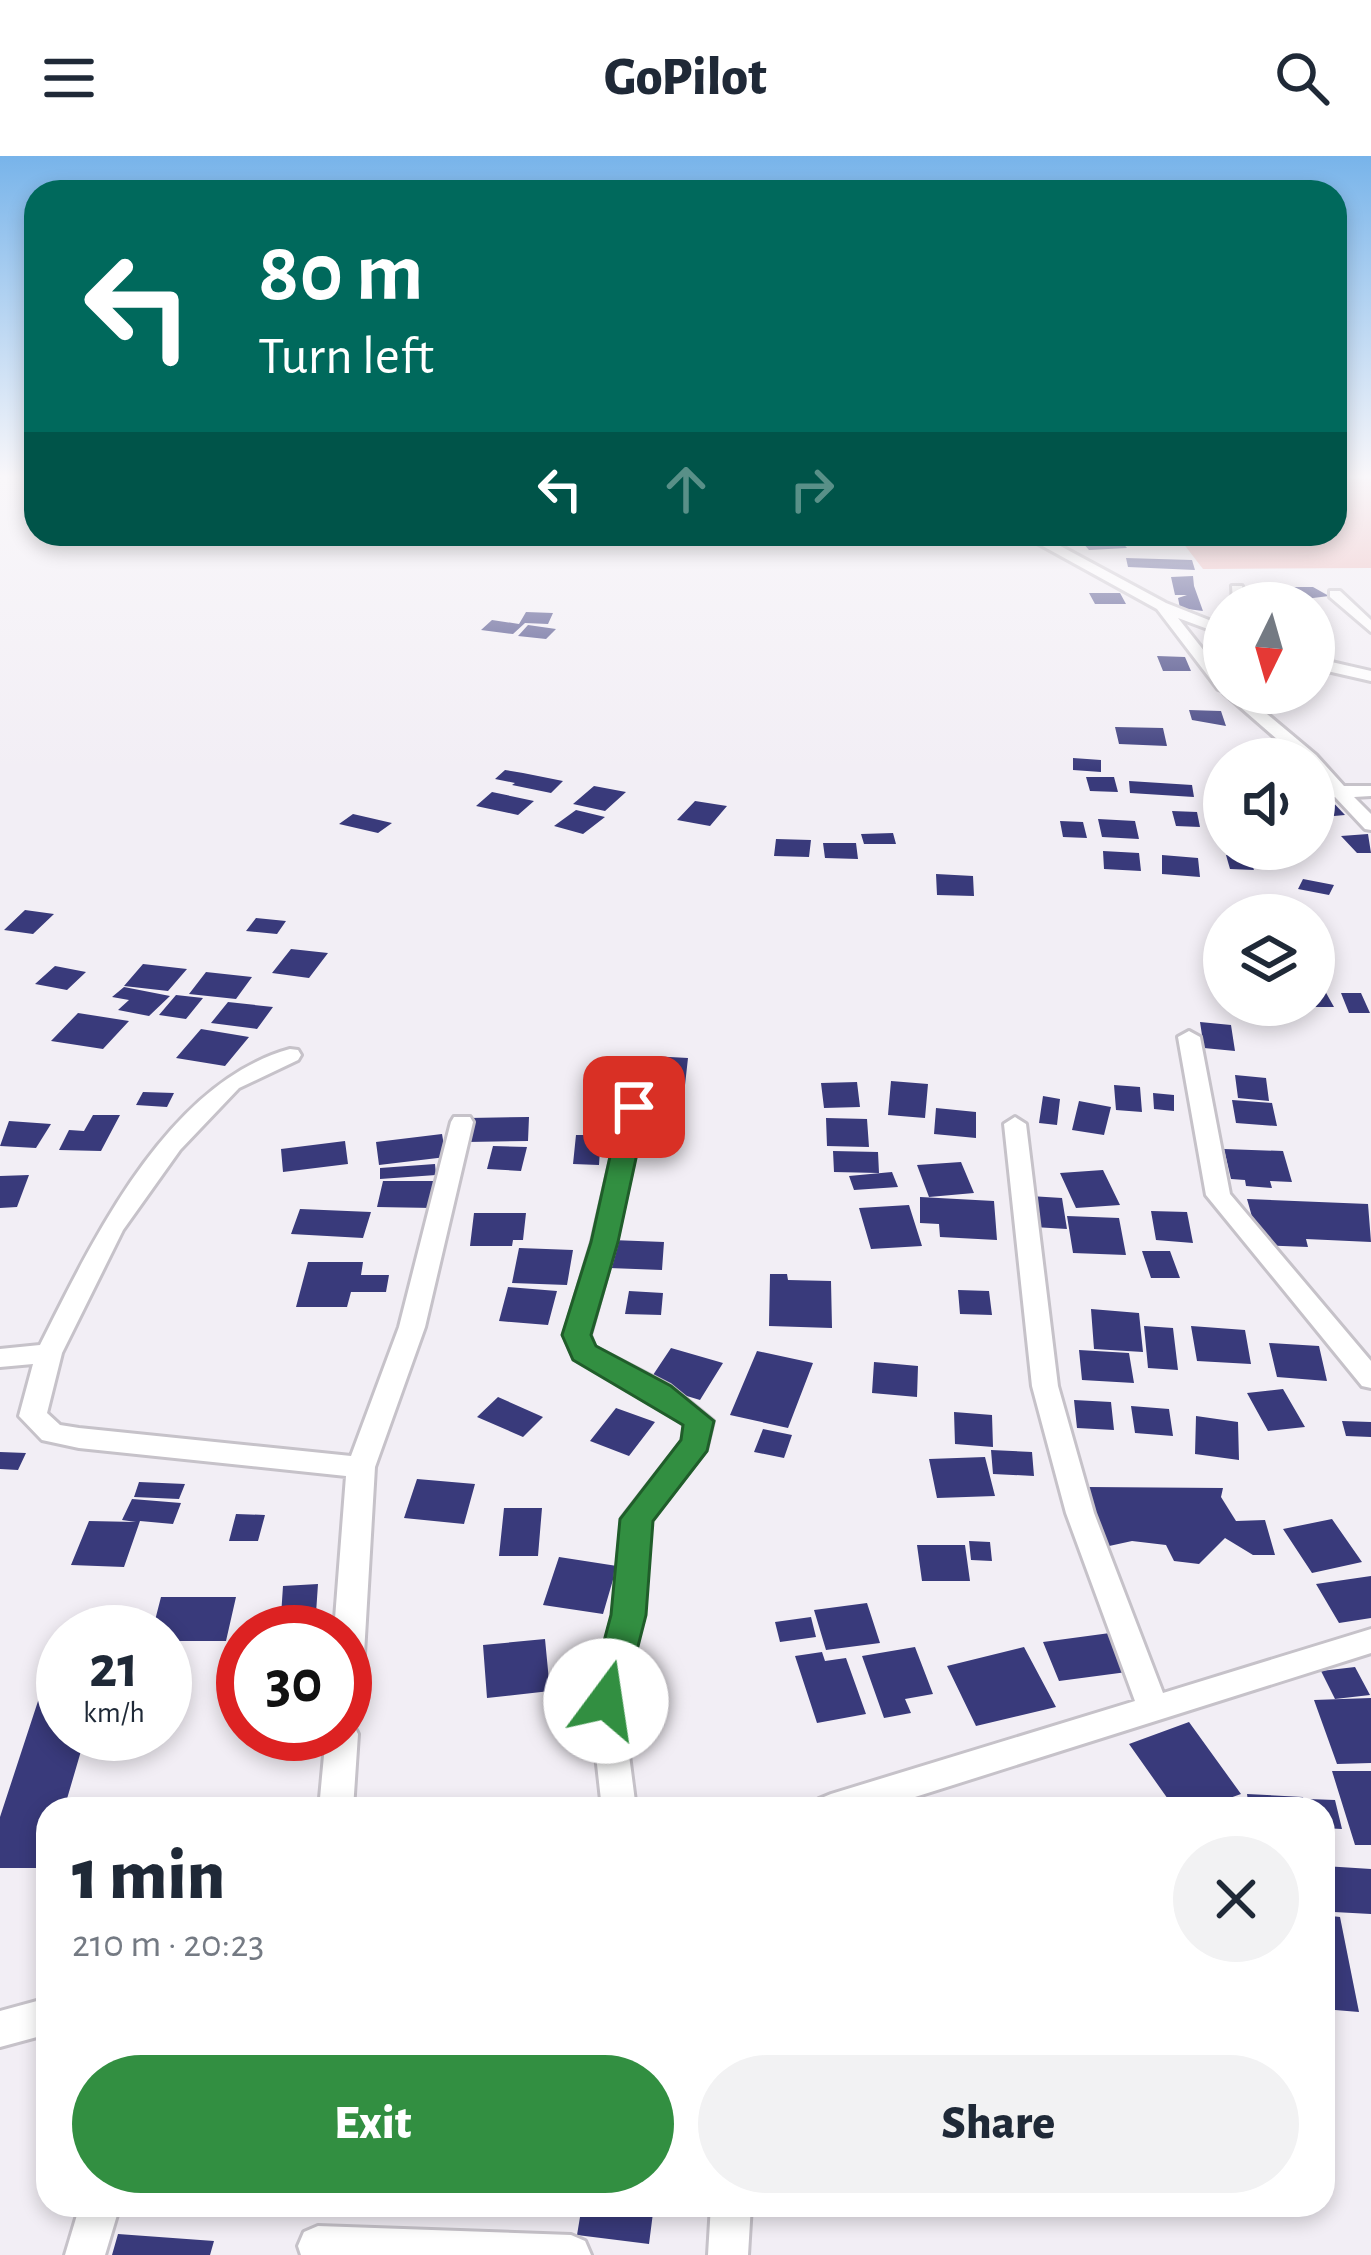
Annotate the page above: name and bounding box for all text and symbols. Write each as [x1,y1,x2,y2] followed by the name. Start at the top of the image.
[36,45,102,111] icon: menu
[1269,45,1335,111] icon: search
[604,51,767,105] text: GoPilot
[60,228,216,384] icon: left
[258,232,424,316] text: 80 m
[258,330,434,384] text: Turn left
[527,456,593,522] icon: left
[653,456,719,522] icon: ahead
[779,456,845,522] icon: right
[1203,582,1335,714] north arrow
[1203,582,1335,1026] map controls
[1203,738,1335,870] button: sound
[1203,894,1335,1026] button: layers
[583,1056,685,1158] pin
[601,1074,667,1140] icon: arrive
[216,1605,372,1761] speed limit sign: 30
[89,1638,139,1698] text: 21
[543,1638,669,1764] position arrow
[83,1698,145,1728] text: km/h
[1173,1836,1299,1962] button: close
[72,1840,225,1912] text: 1 min
[72,1925,264,1964] text: 210 m · 20:23
[72,2055,674,2193] button: Exit
[698,2055,1299,2193] button: Share

